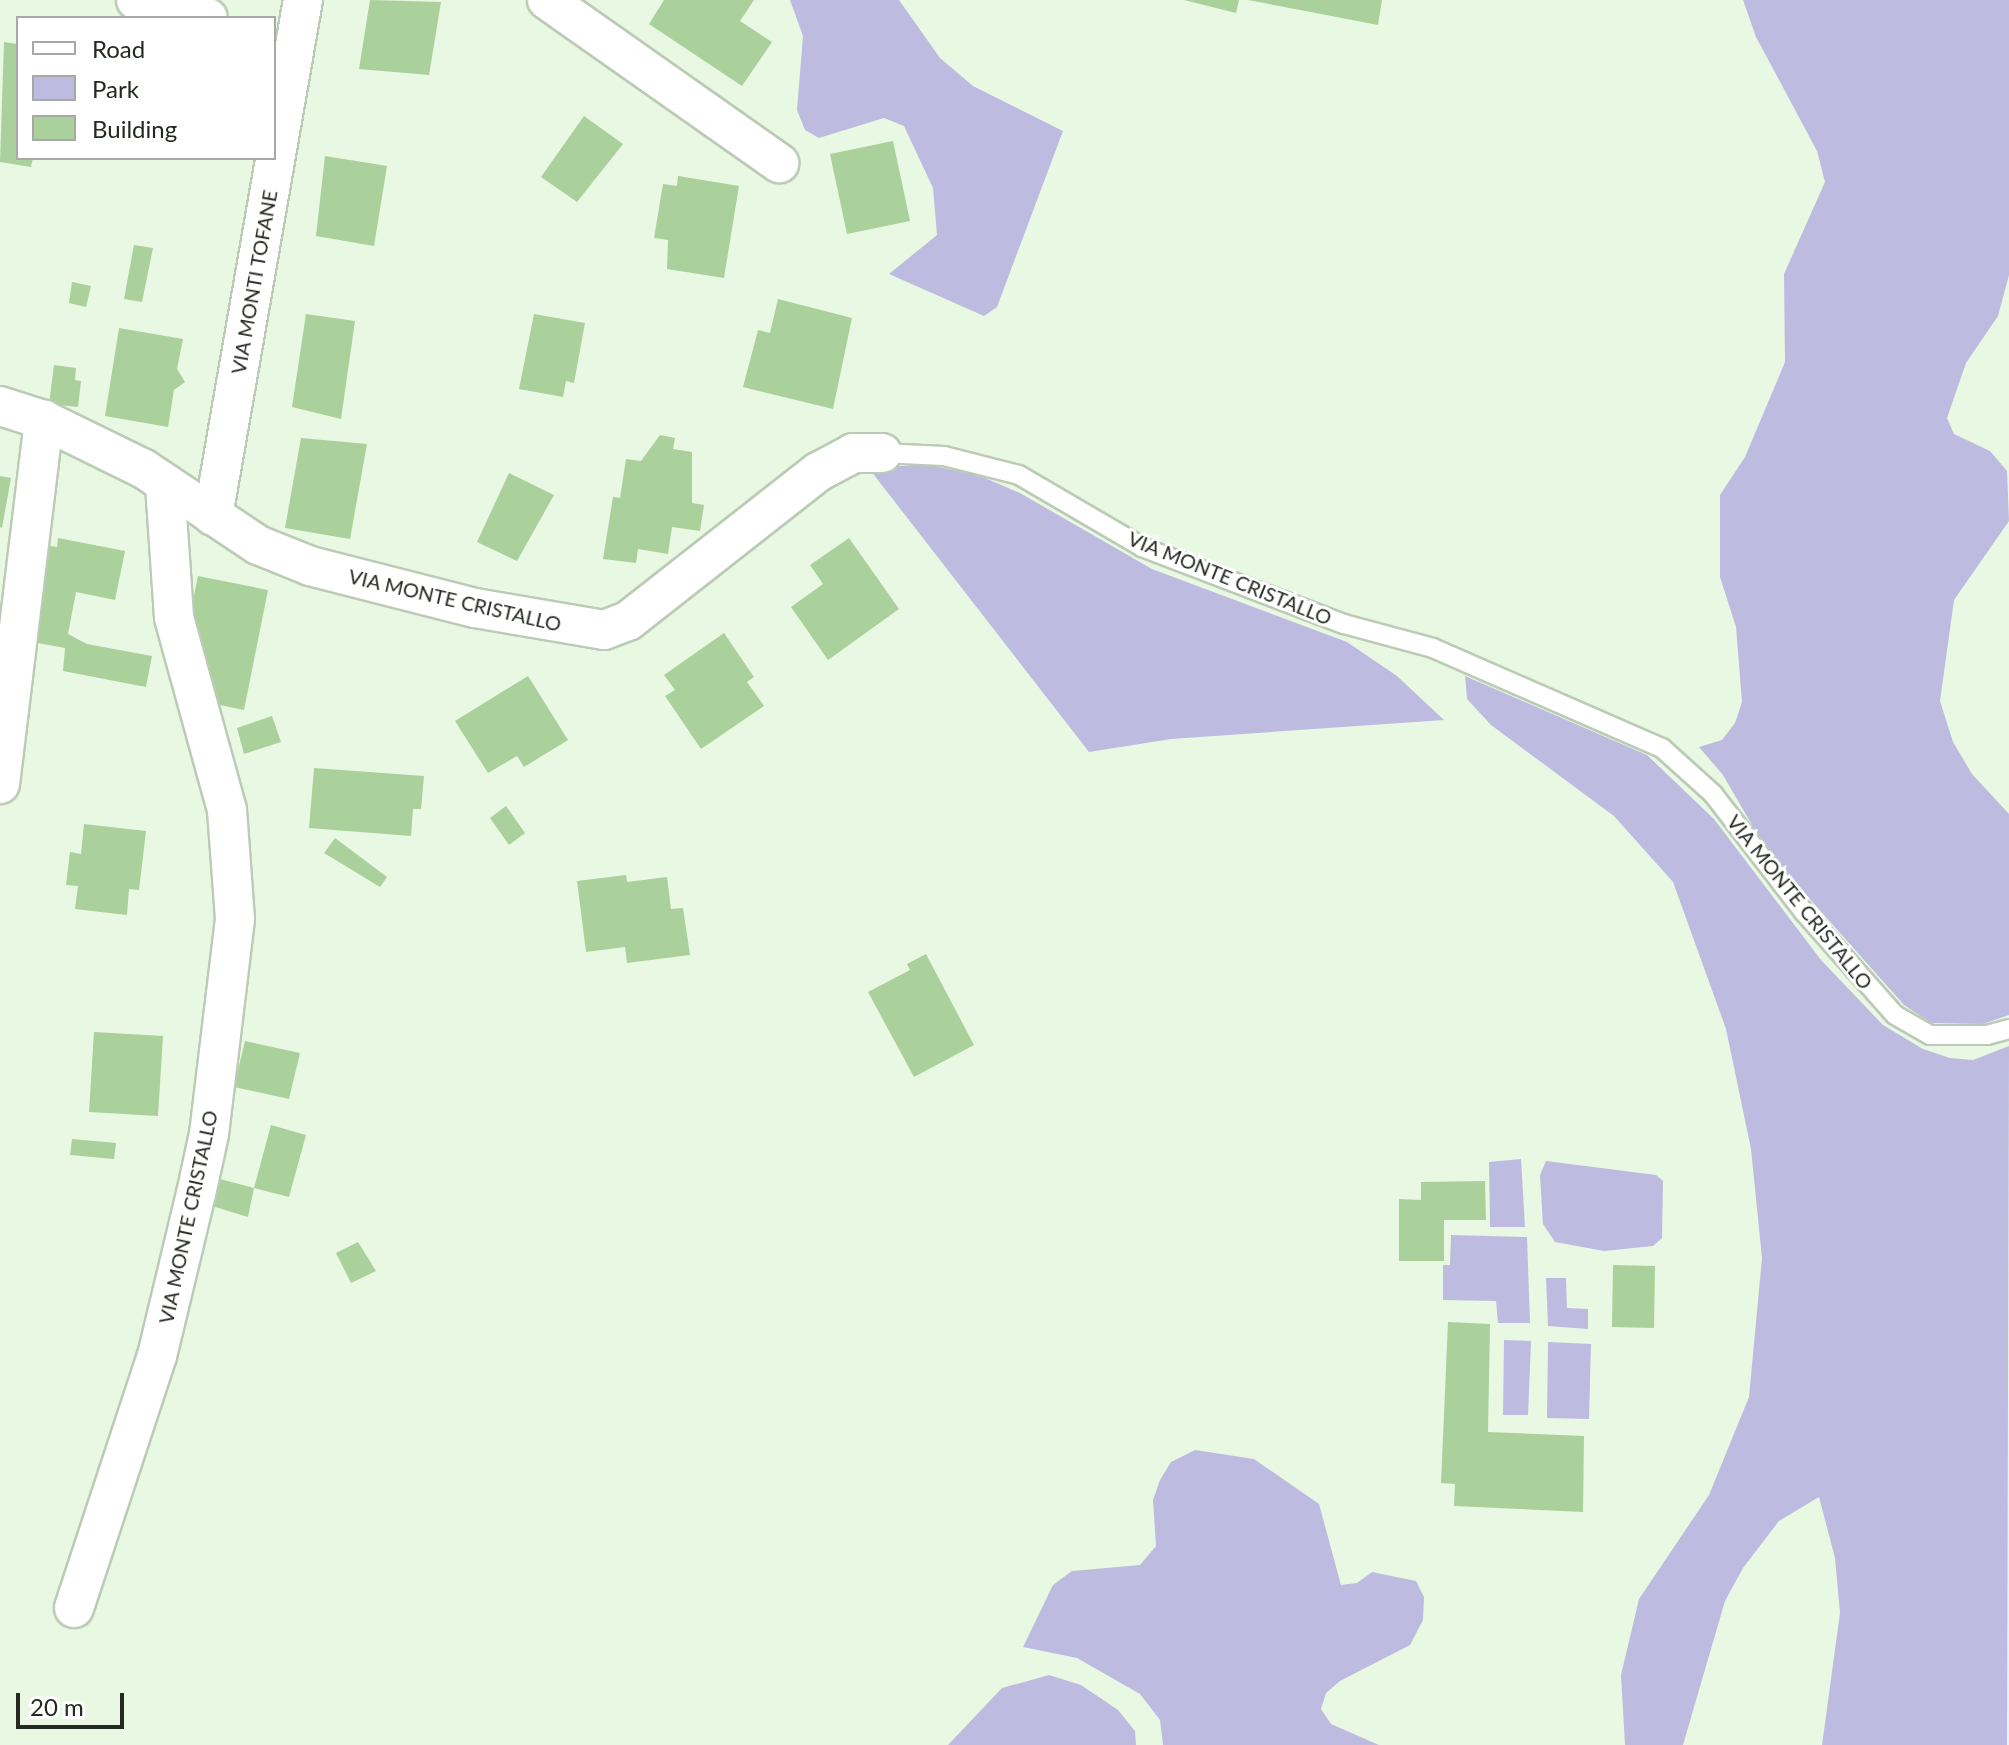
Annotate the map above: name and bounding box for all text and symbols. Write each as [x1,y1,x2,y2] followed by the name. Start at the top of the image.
[16,16,276,160] legend
[92,34,145,63] text: Road
[92,74,139,103] text: Park
[92,114,177,143] text: Building
[226,187,282,377] street label: VIA MONTI TOFANE
[1124,526,1336,630] street label: VIA MONTE CRISTALLO
[346,564,564,636] street label: VIA MONTE CRISTALLO
[1722,810,1878,994] street label: VIA MONTE CRISTALLO
[154,1108,222,1326] street label: VIA MONTE CRISTALLO
[20,1677,128,1727] scale bar
[30,1692,84,1721] text: 20 m

